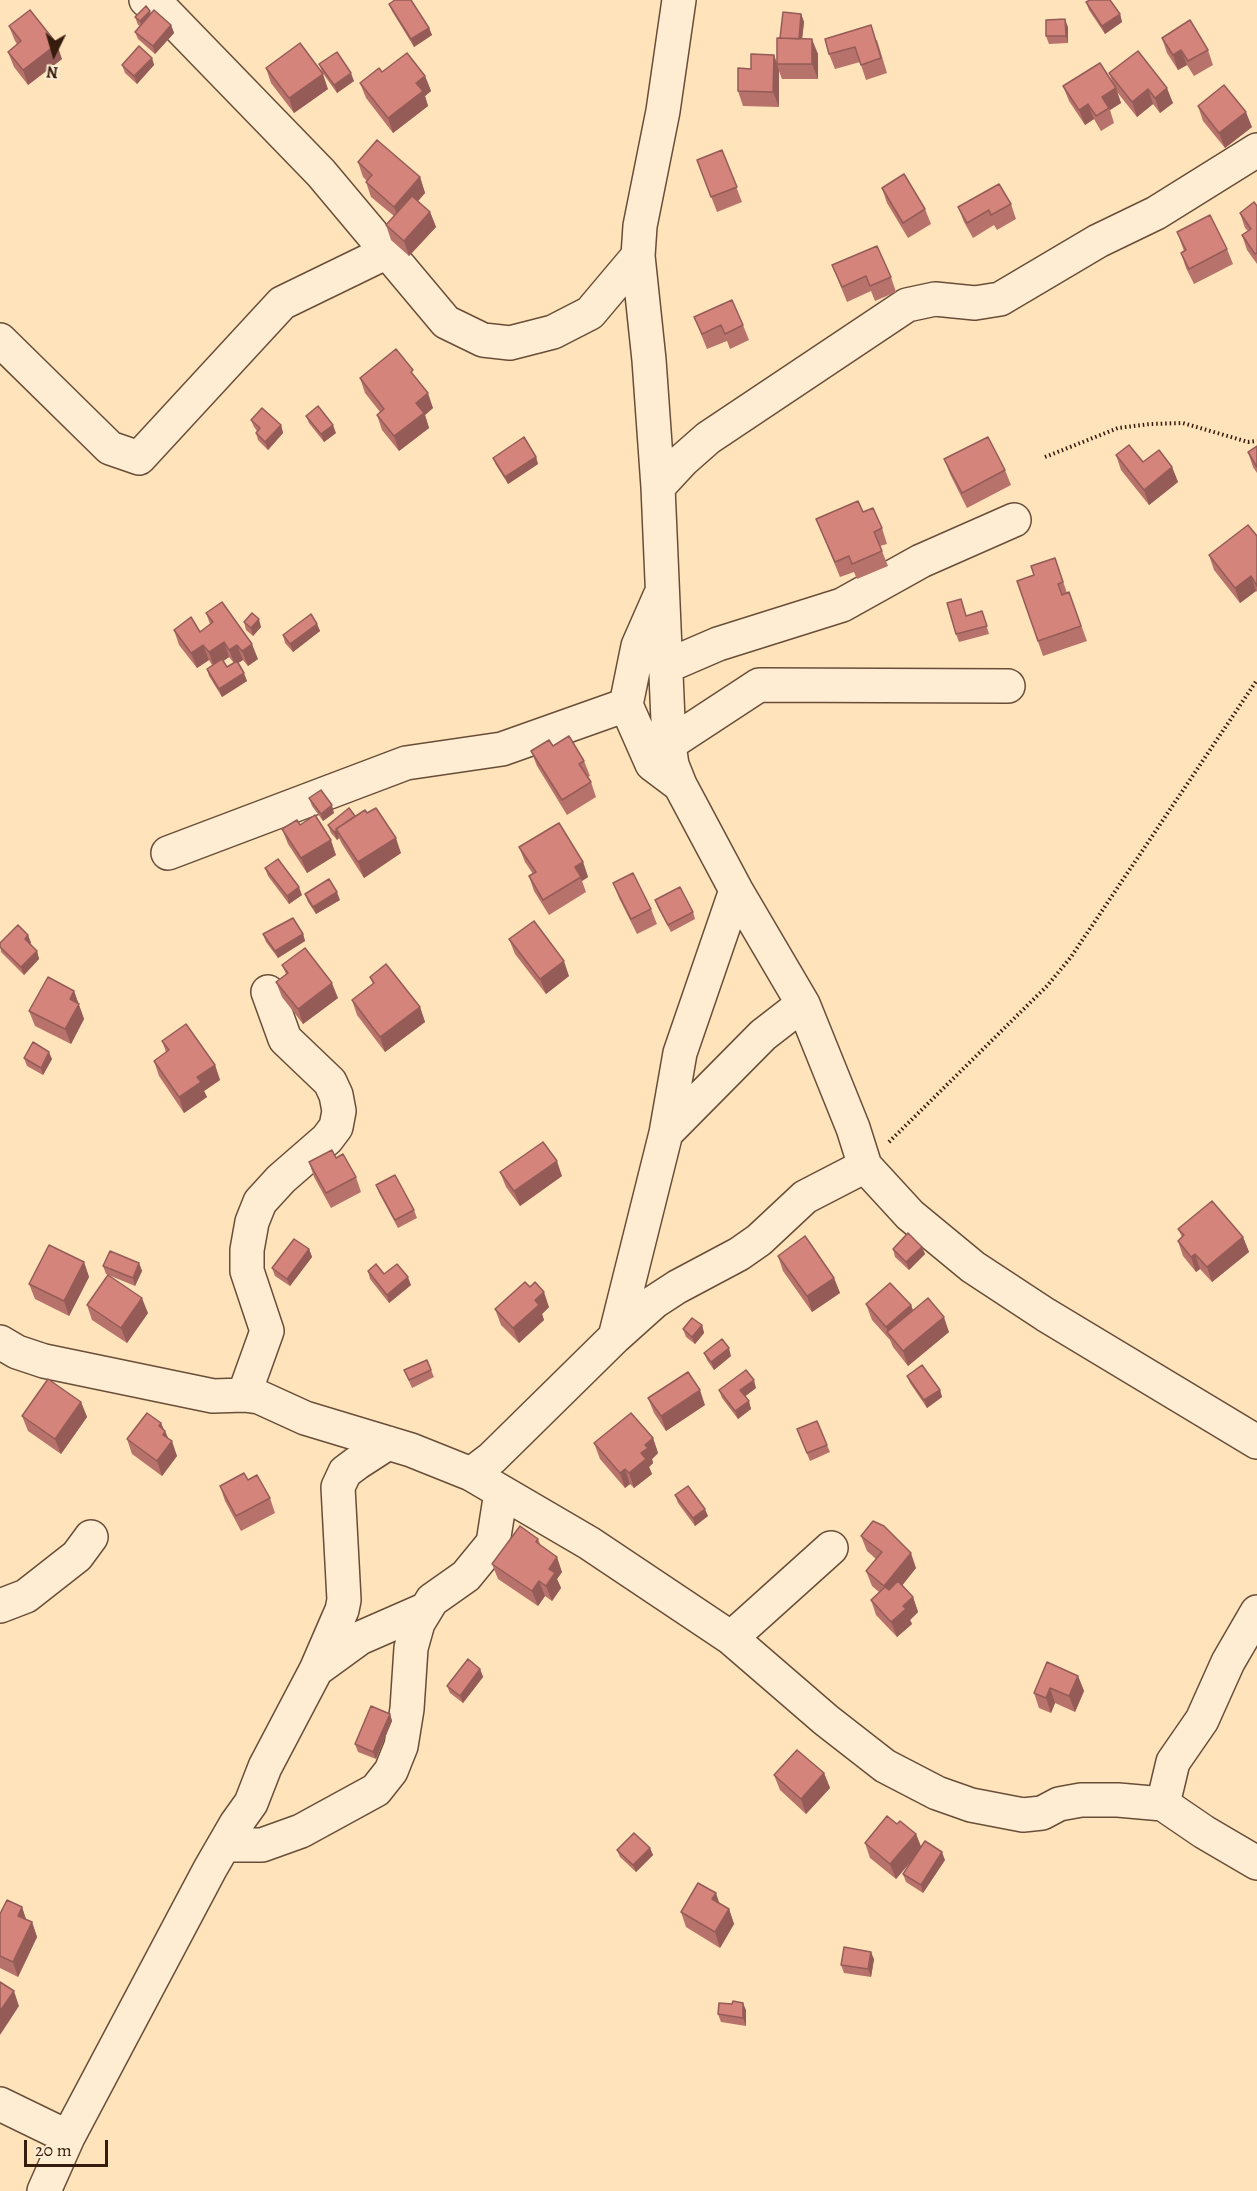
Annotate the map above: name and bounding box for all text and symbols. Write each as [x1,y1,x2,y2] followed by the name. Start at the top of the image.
[24,24,84,84] north arrow
[46,60,59,83] text: N
[27,2128,111,2166] scale bar
[35,2138,72,2162] text: 20 m

